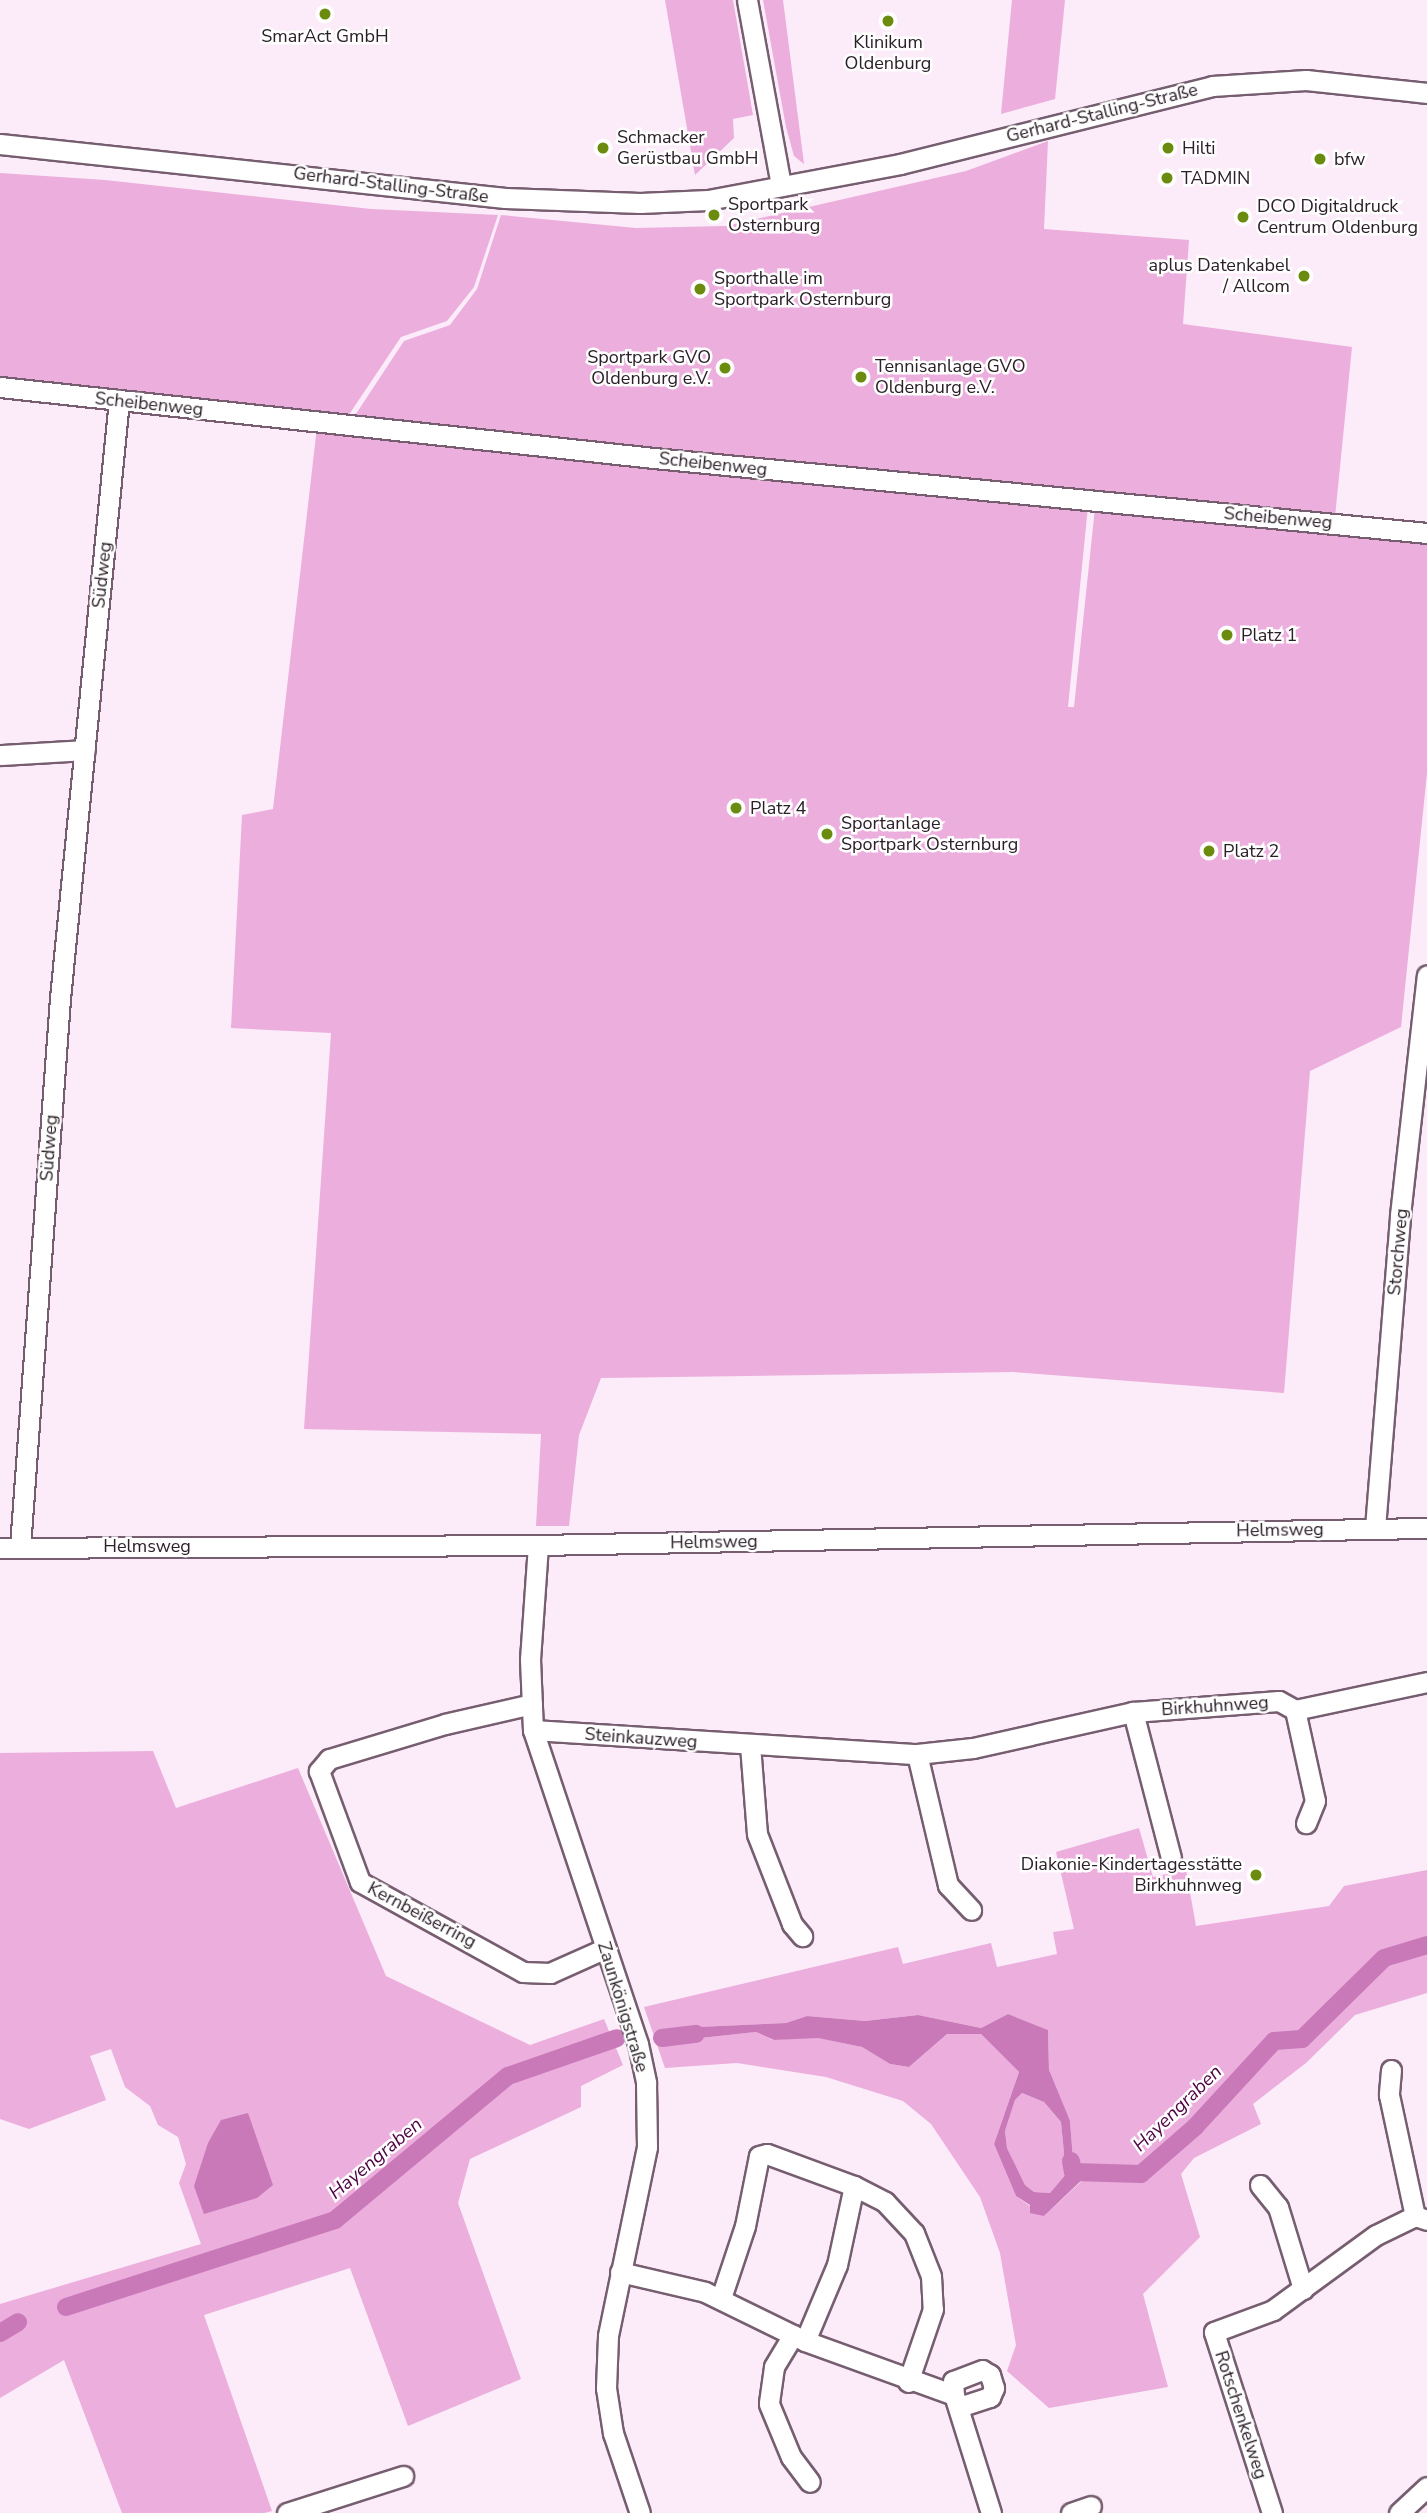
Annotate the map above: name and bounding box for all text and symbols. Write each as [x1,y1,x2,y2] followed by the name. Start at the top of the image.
[317,6,333,22] marker: SmarAct GmbH
[880,13,896,29] marker: Klinikum Oldenburg
[261,25,389,47] place label: SmarAct GmbH
[845,32,931,74] place label: Klinikum Oldenburg
[1004,79,1200,147] street label: Gerhard-Stalling-Straße
[617,127,758,170] place label: Schmacker Gerüstbau GmbH
[1182,137,1216,159] place label: Hilti
[595,140,611,156] marker: Schmacker Gerüstbau GmbH
[1160,140,1176,156] marker: Hilti
[1334,148,1365,170] place label: bfw
[1312,151,1328,167] marker: bfw
[292,162,490,208] street label: Gerhard-Stalling-Straße
[1181,167,1250,189] place label: TADMIN
[1159,170,1175,186] marker: TADMIN
[728,194,820,236] place label: Sportpark Osternburg
[1257,196,1418,238] place label: DCO Digitaldruck Centrum Oldenburg
[706,207,722,223] marker: Sportpark Osternburg
[1235,209,1251,225] marker: DCO Digitaldruck Centrum Oldenburg
[1149,255,1290,298] place label: aplus Datenkabel / Allcom
[714,268,891,310] place label: Sporthalle im Sportpark Osternburg
[1296,268,1312,284] marker: aplus Datenkabel / Allcom
[692,281,708,297] marker: Sporthalle im Sportpark Osternburg
[587,347,711,390] place label: Sportpark GVO Oldenburg e.V.
[875,356,1026,398] place label: Tennisanlage GVO Oldenburg e.V.
[717,360,733,376] marker: Sportpark GVO Oldenburg e.V.
[853,369,869,385] marker: Tennisanlage GVO Oldenburg e.V.
[94,388,204,420] street label: Scheibenweg
[658,448,768,480] street label: Scheibenweg
[1223,503,1333,533] street label: Scheibenweg
[88,541,116,609] street label: Südweg
[1241,624,1297,646] place label: Platz 1
[1219,627,1235,643] marker: Platz 1
[750,797,806,819] place label: Platz 4
[728,800,744,816] marker: Platz 4
[841,813,1018,856] place label: Sportanlage Sportpark Osternburg
[819,826,835,842] marker: Sportanlage Sportpark Osternburg
[1223,840,1279,862] place label: Platz 2
[1201,843,1217,859] marker: Platz 2
[36,1114,62,1182] street label: Südweg
[1383,1208,1413,1296] street label: Storchweg
[1236,1518,1324,1542] street label: Helmsweg
[670,1530,758,1554] street label: Helmsweg
[103,1535,191,1557] street label: Helmsweg
[1161,1691,1269,1721] street label: Birkhuhnweg
[584,1723,698,1753] street label: Steinkauzweg
[1021,1854,1242,1896] place label: Diakonie-Kindertagesstätte Birkhuhnweg
[1248,1867,1264,1883] marker: Diakonie-Kindertagesstätte Birkhuhnweg
[364,1877,480,1953] street label: Kernbeißerring
[593,1939,653,2075] street label: Zaunkönigstraße
[1129,2061,1227,2157] water label: Hayengraben
[325,2113,427,2205] water label: Hayengraben
[1210,2348,1272,2482] street label: Rotschenkelweg

